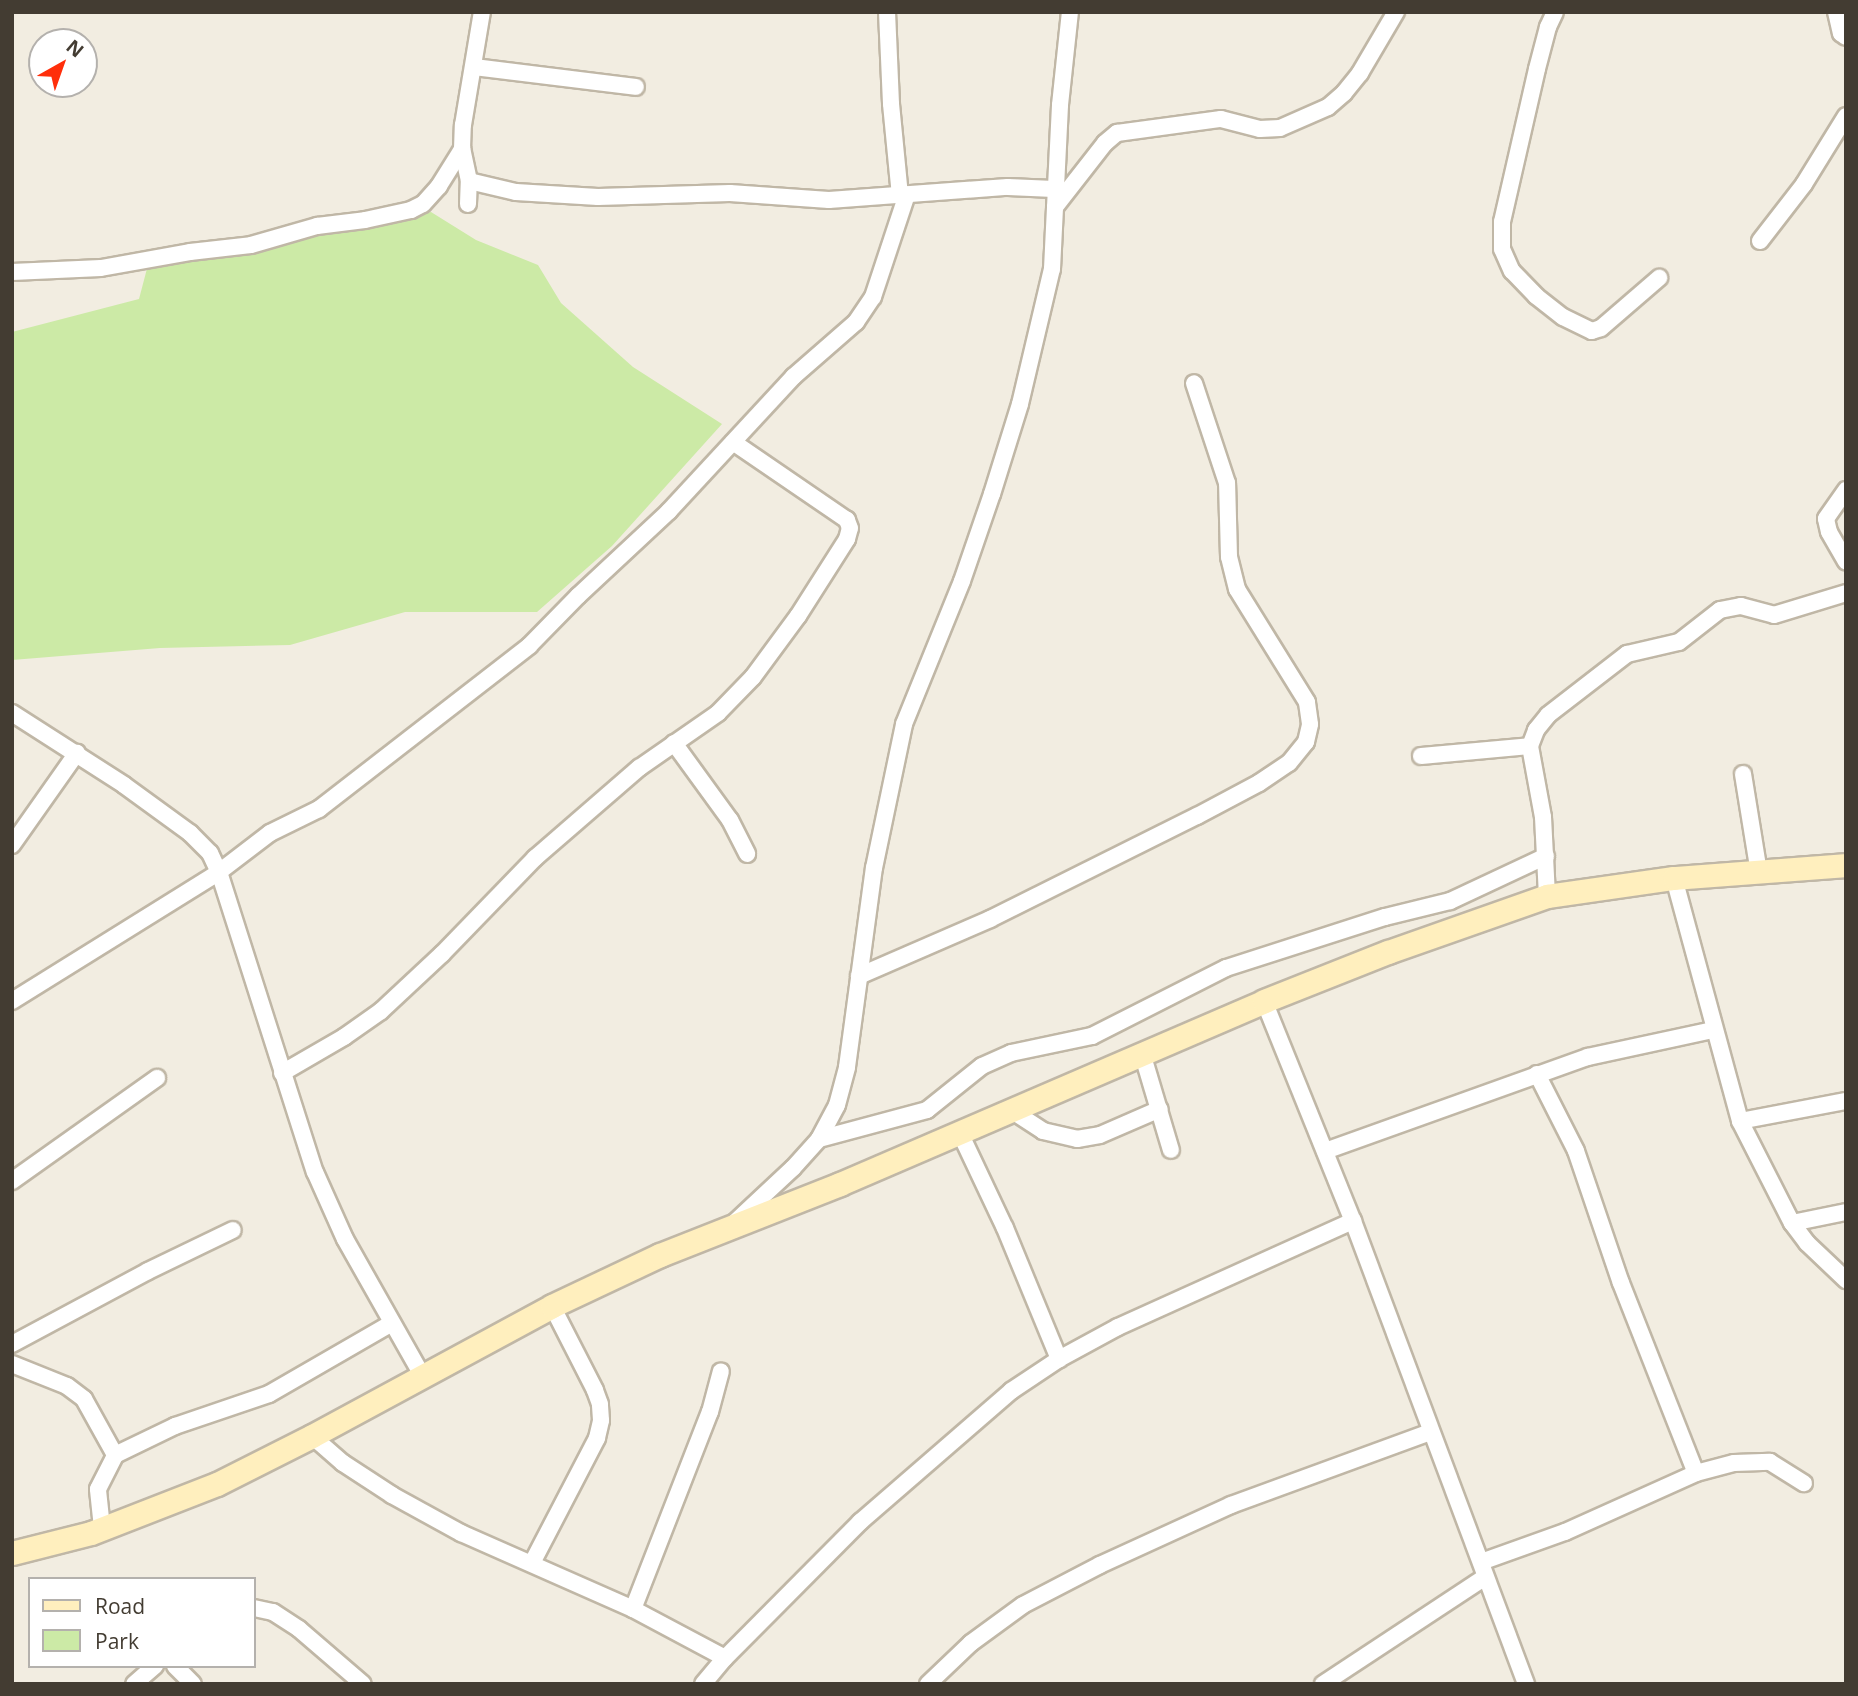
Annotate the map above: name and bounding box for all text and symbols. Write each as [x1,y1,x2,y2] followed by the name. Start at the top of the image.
[28,28,98,98] north arrow
[61,34,89,63] text: N
[28,1577,256,1668] legend
[95,1592,145,1620] text: Road
[95,1627,139,1655] text: Park

